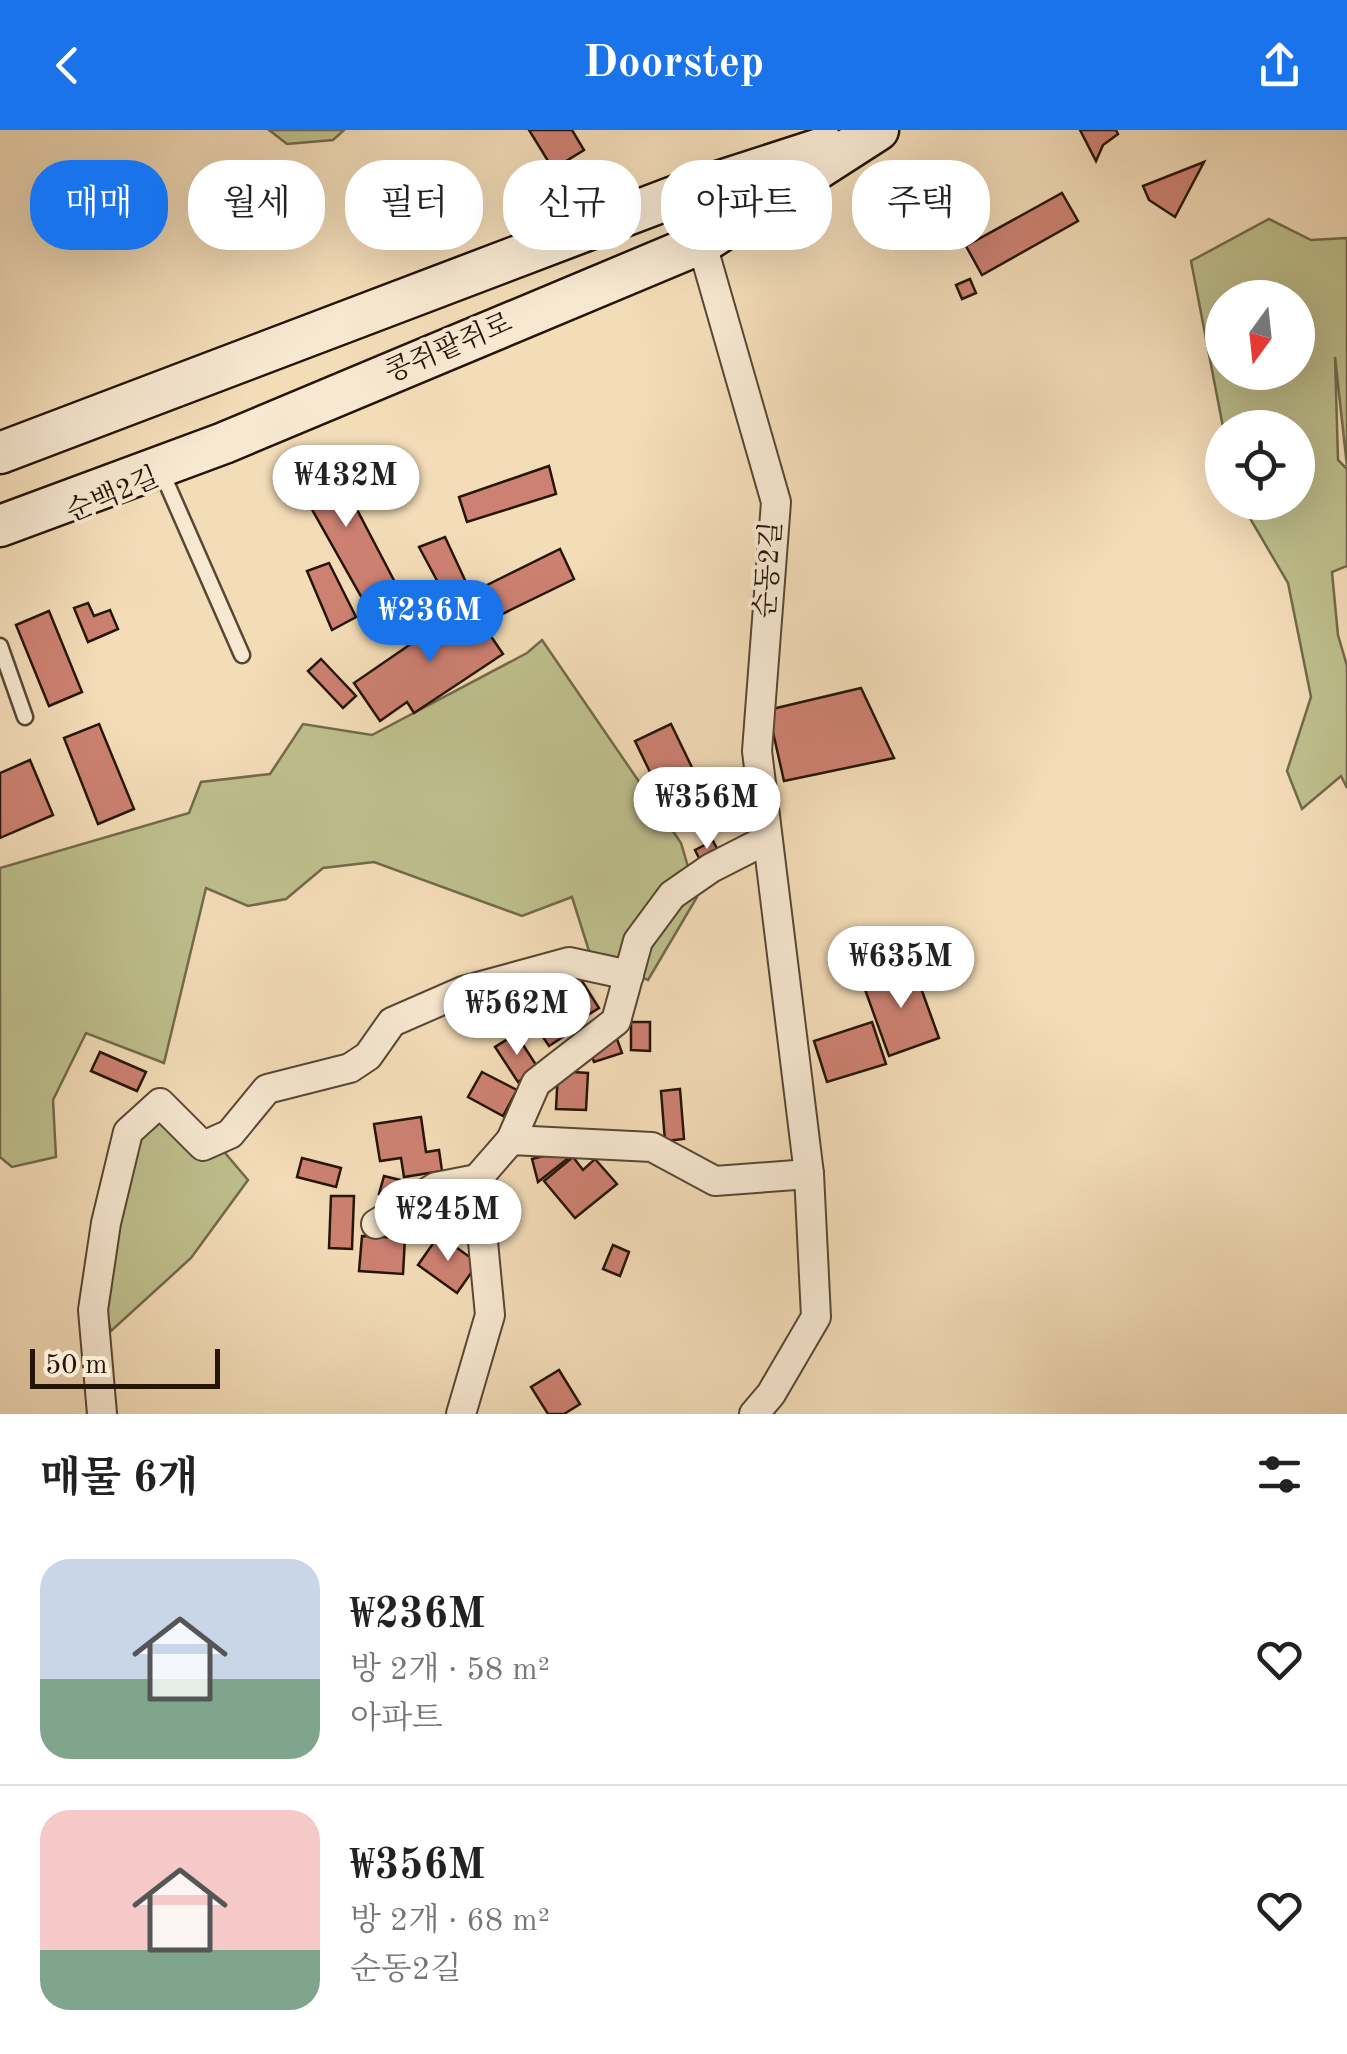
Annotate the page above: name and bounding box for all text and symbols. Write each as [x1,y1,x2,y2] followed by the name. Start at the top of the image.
[40,38,95,93] icon: back
[1252,38,1307,93] icon: share
[583,42,764,87] text: Doorstep
[30,160,168,250] chip: 매매
[188,160,325,250] chip: 월세
[345,160,483,250] chip: 필터
[503,160,641,250] chip: 신규
[661,160,832,250] chip: 아파트
[852,160,990,250] chip: 주택
[1205,280,1315,390] north arrow
[1205,280,1315,520] map controls
[380,308,517,388] street label: 콩쥐팥쥐로
[1205,410,1315,520] button: locate
[276,445,416,530] pin: ₩432M
[294,461,398,493] text: ₩432M
[62,462,163,528] street label: 순백2길
[751,520,787,620] street label: 순동2길
[360,580,500,665] pin: ₩236M
[378,596,482,628] text: ₩236M
[637,767,777,852] pin: ₩356M
[655,783,759,815] text: ₩356M
[831,926,971,1011] pin: ₩635M
[849,942,953,974] text: ₩635M
[447,973,587,1058] pin: ₩562M
[465,989,569,1021] text: ₩562M
[378,1179,518,1264] pin: ₩245M
[396,1195,500,1227] text: ₩245M
[30,1344,220,1388] scale bar
[45,1352,108,1380] text: 50 m
[1252,1447,1307,1502] icon: filters
[40,1459,198,1501] text: 매물 6개
[350,1595,485,1637] text: ₩236M
[120,1599,240,1719] icon: home
[1252,1632,1307,1687] icon: heart
[350,1655,550,1687] text: 방 2개 · 58 m²
[350,1704,443,1736] text: 아파트
[350,1846,485,1888] text: ₩356M
[120,1850,240,1970] icon: home
[1252,1883,1307,1938] icon: heart
[350,1906,550,1938] text: 방 2개 · 68 m²
[350,1955,461,1987] text: 순동2길

